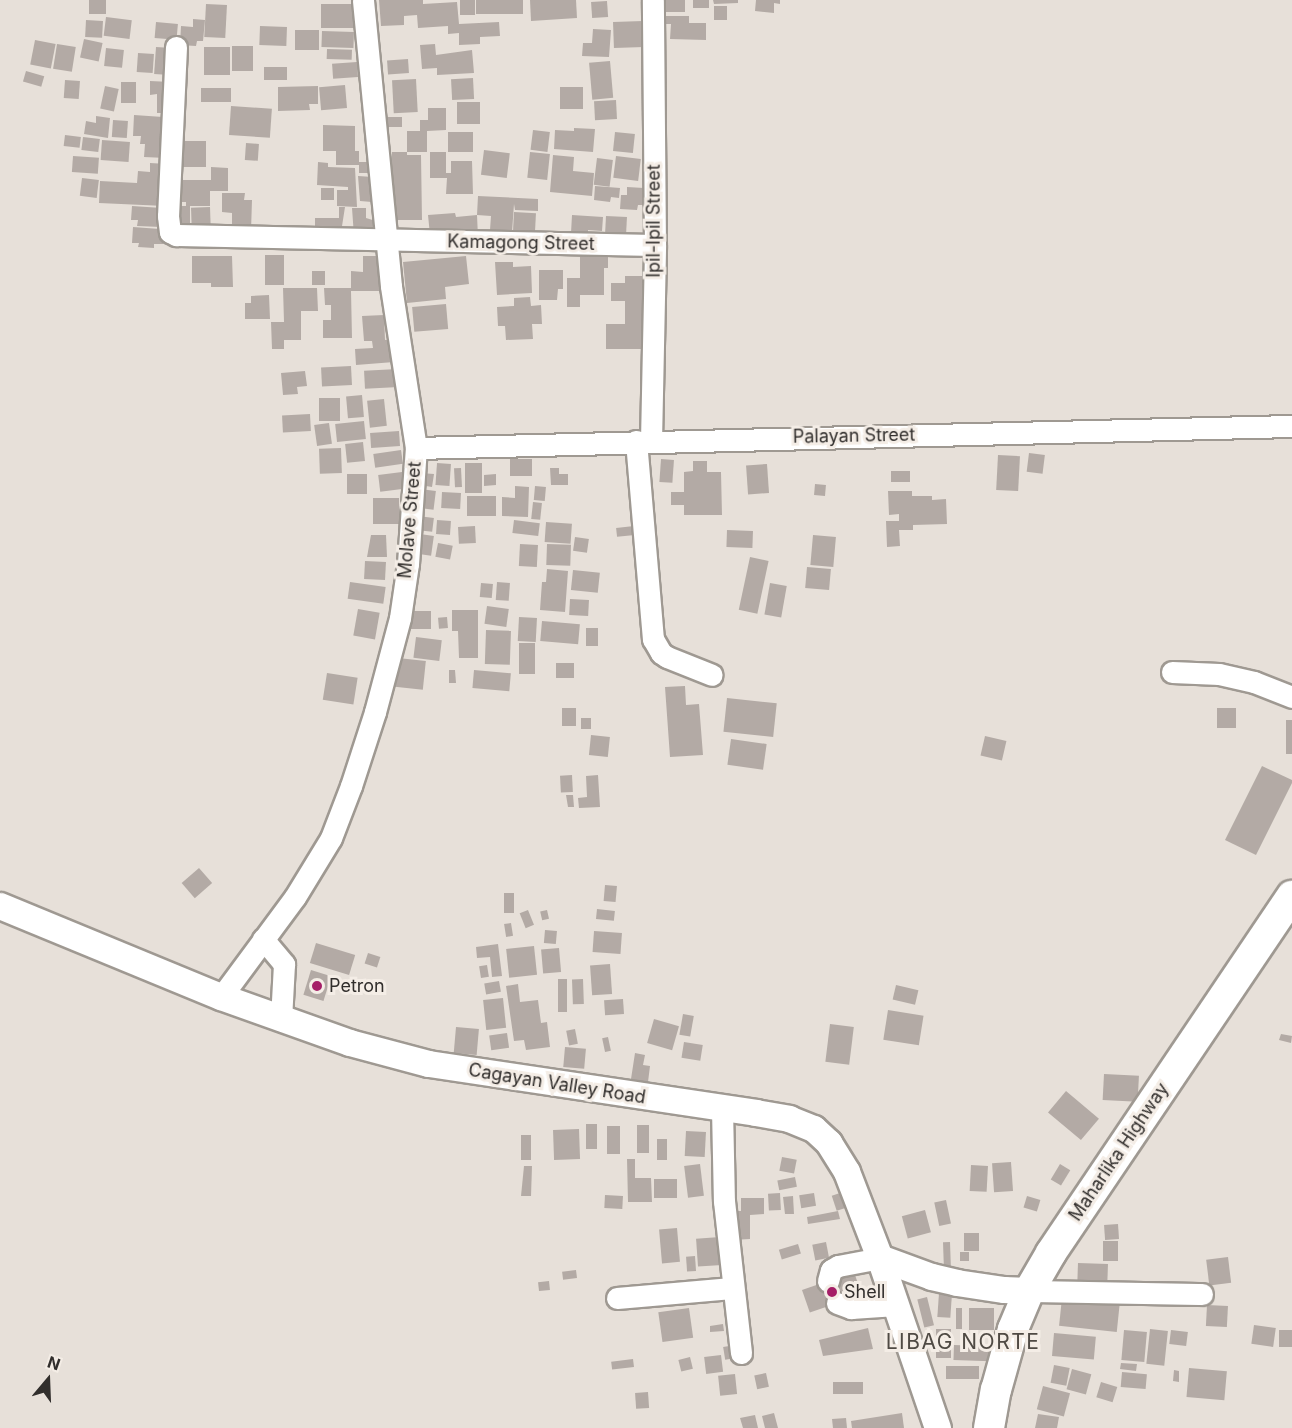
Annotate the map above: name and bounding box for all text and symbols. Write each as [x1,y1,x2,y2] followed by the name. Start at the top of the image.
[643,164,665,278] street label: Ipil-Ipil Street
[447,231,595,255] street label: Kamagong Street
[793,424,915,448] street label: Palayan Street
[394,461,426,579] street label: Molave Street
[329,975,385,997] place label: Petron
[310,979,324,993] marker: Petron
[467,1059,647,1109] street label: Cagayan Valley Road
[1065,1079,1173,1225] street label: Maharlika Highway
[844,1281,885,1303] place label: Shell
[825,1285,839,1299] marker: Shell
[886,1329,1040,1355] district label: LIBAG NORTE
[18,1350,78,1410] north arrow
[45,1352,63,1374] text: N

